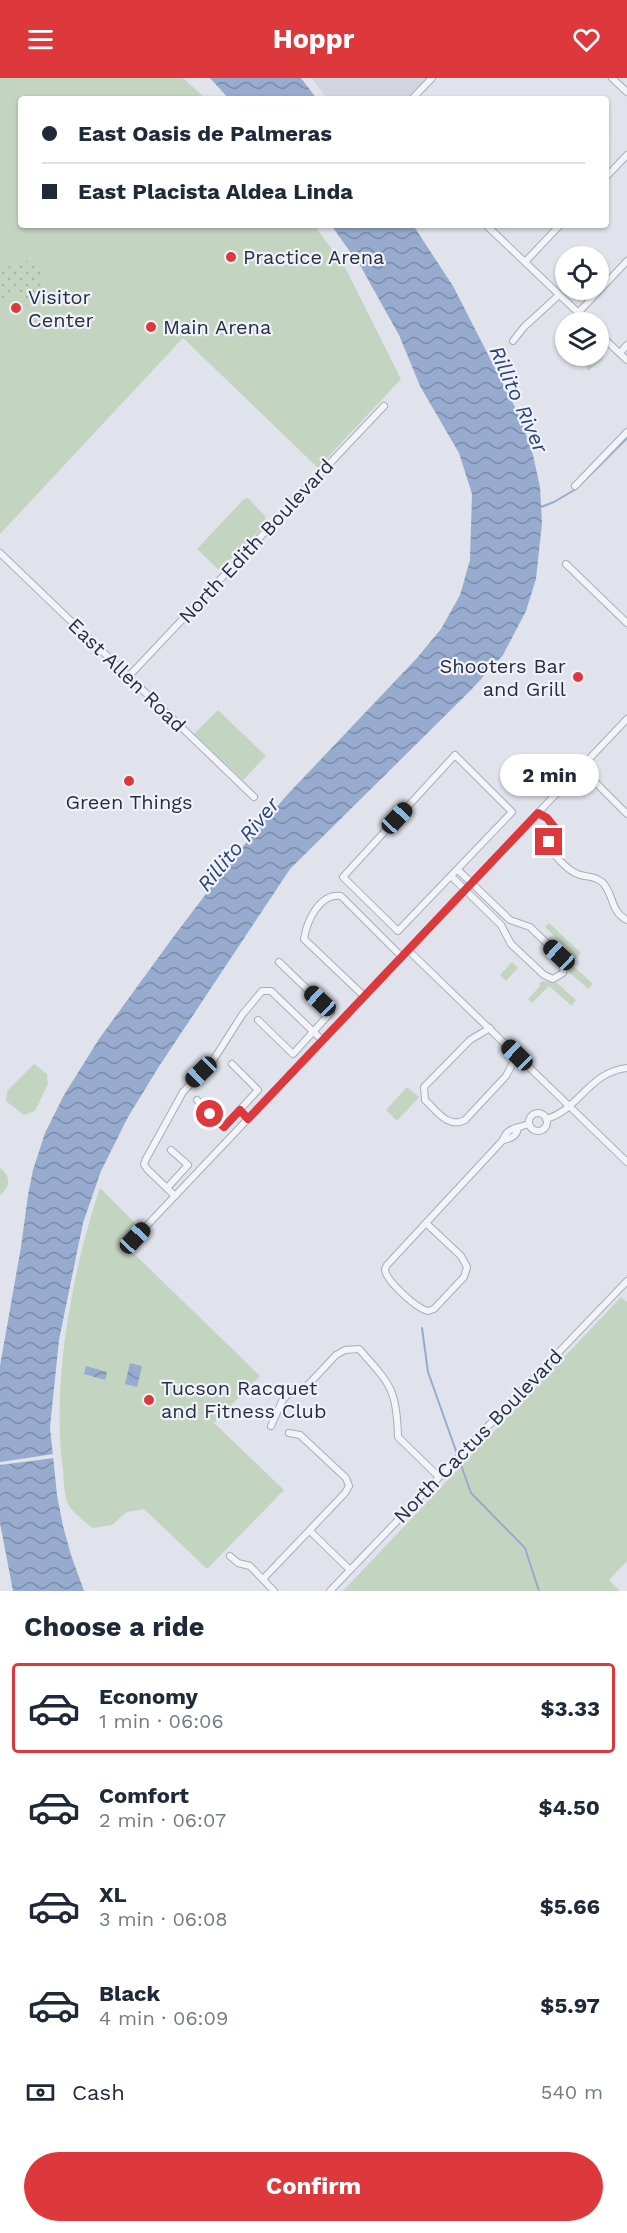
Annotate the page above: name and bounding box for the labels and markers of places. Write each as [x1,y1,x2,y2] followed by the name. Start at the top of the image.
[243,245,384,269] place label: Practice Arena
[224,250,238,264] marker: Practice Arena
[28,285,94,332] place label: Visitor Center
[9,301,23,315] marker: Visitor Center
[163,315,271,339] place label: Main Arena
[144,320,158,334] marker: Main Arena
[439,654,566,701] place label: Shooters Bar and Grill
[571,670,585,684] marker: Shooters Bar and Grill
[122,774,136,788] marker: Green Things
[66,790,193,814] place label: Green Things
[161,1376,327,1423] place label: Tucson Racquet and Fitness Club
[142,1393,156,1407] marker: Tucson Racquet and Fitness Club

